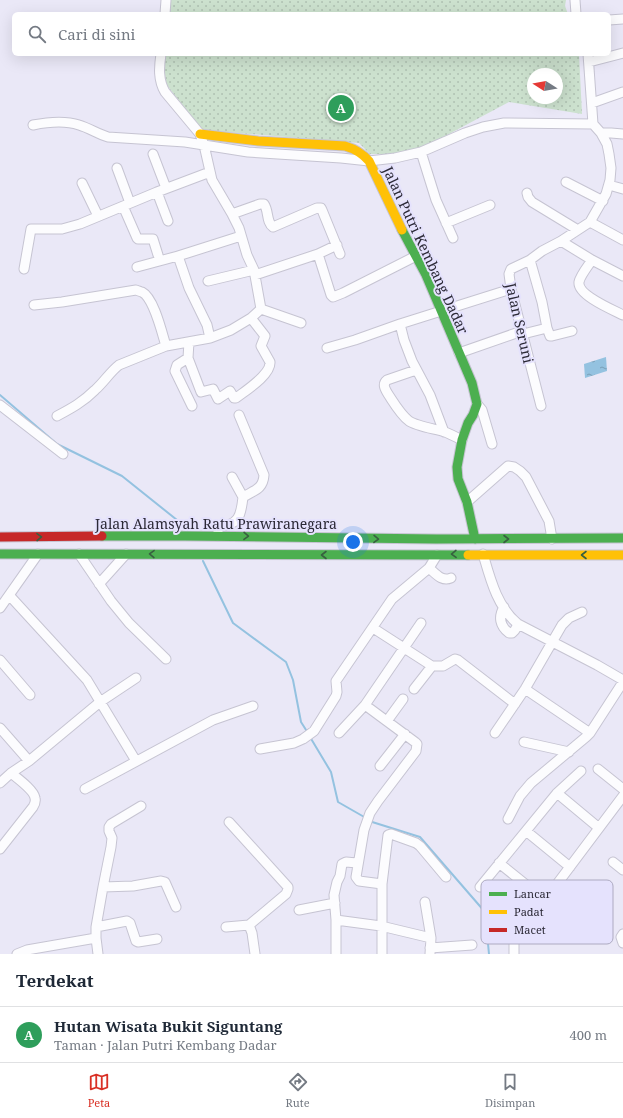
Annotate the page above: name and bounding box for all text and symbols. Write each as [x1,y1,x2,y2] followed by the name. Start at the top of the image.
[12,12,611,56] search box
[26,23,48,45] icon: search
[58,24,135,44] text: Cari di sini
[527,68,563,104] north arrow
[328,93,354,123] pin: A
[378,162,473,337] street label: Jalan Putri Kembang Dadar
[501,280,539,366] street label: Jalan Seruni
[94,514,337,533] street label: Jalan Alamsyah Ratu Prawiranegara
[243,532,249,541] one-way arrow
[343,532,363,552] your location
[36,533,42,541] one-way arrow
[373,535,379,543] one-way arrow
[503,535,509,543] one-way arrow
[149,550,155,559] one-way arrow
[451,550,457,558] one-way arrow
[321,551,327,559] one-way arrow
[581,551,587,559] one-way arrow
[481,880,613,944] legend
[514,886,552,901] text: Lancar
[514,904,544,919] text: Padat
[514,922,546,937] text: Macet
[16,969,94,992] text: Terdekat
[54,1016,283,1036] text: Hutan Wisata Bukit Siguntang
[24,1026,34,1044] text: A
[570,1026,607,1044] text: 400 m
[54,1036,277,1054] text: Taman · Jalan Putri Kembang Dadar
[88,1071,110,1110] tab: Peta
[286,1071,310,1110] tab: Rute
[485,1071,535,1110] tab: Disimpan

